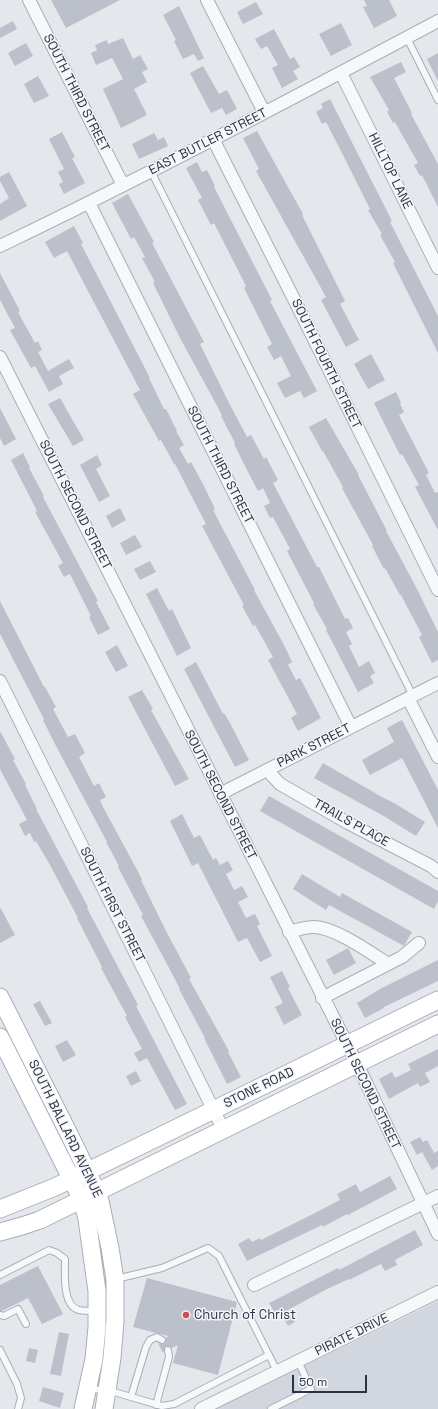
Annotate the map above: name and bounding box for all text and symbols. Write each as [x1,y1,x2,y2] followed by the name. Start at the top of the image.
[40,32,112,154] street label: SOUTH THIRD STREET
[146,105,270,179] street label: EAST BUTLER STREET
[365,130,415,212] street label: HILLTOP LANE
[288,297,364,431] street label: SOUTH FOURTH STREET
[184,404,256,526] street label: SOUTH THIRD STREET
[35,438,115,572] street label: SOUTH SECOND STREET
[275,721,353,771] street label: PARK STREET
[180,728,260,862] street label: SOUTH SECOND STREET
[310,796,392,850] street label: TRAILS PLACE
[76,845,148,965] street label: SOUTH FIRST STREET
[327,1016,403,1152] street label: SOUTH SECOND STREET
[25,1057,105,1201] street label: SOUTH BALLARD AVENUE
[221,1064,297,1112] street label: STONE ROAD
[194,1307,296,1323] place label: Church of Christ
[181,1310,191,1320] marker: Church of Christ
[313,1310,391,1360] street label: PIRATE DRIVE
[294,1367,369,1393] scale bar
[299,1374,327,1390] text: 50 m

